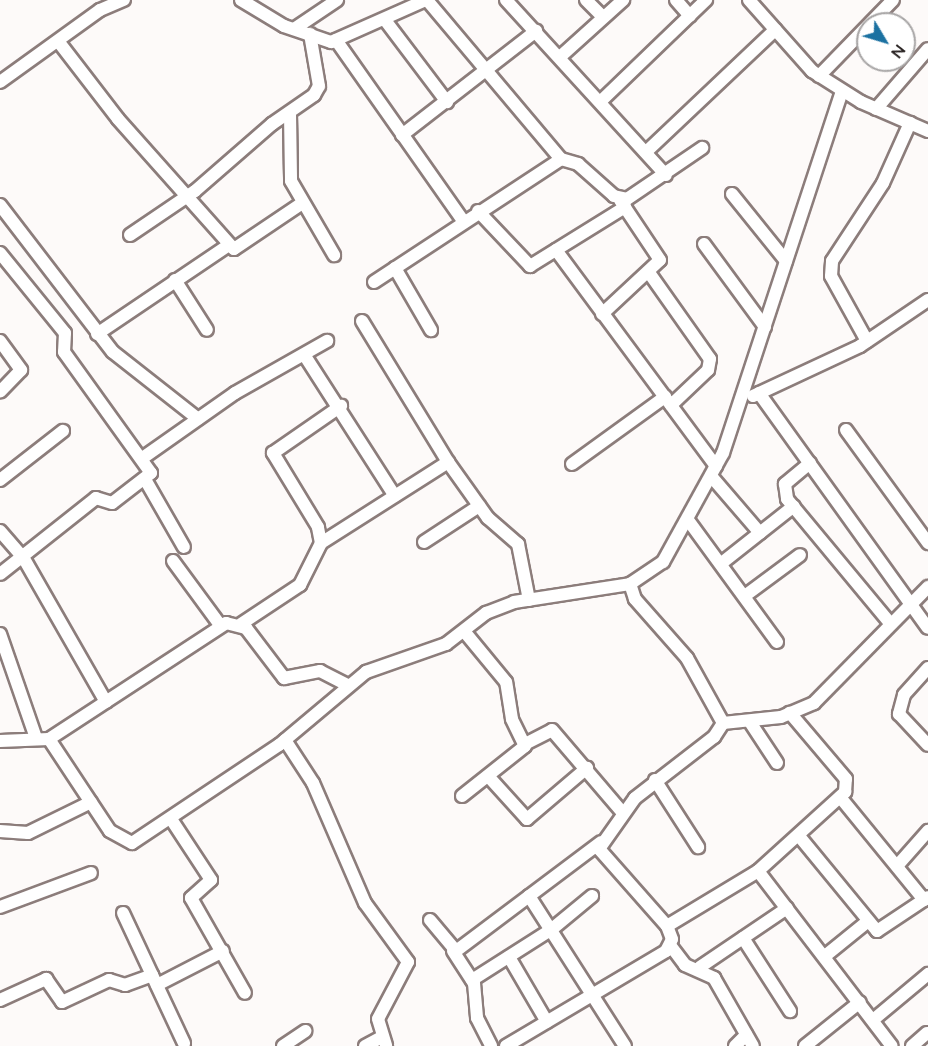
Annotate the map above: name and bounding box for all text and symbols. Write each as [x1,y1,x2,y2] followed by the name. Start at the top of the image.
[856,12,916,72] north arrow
[888,41,910,63] text: N

